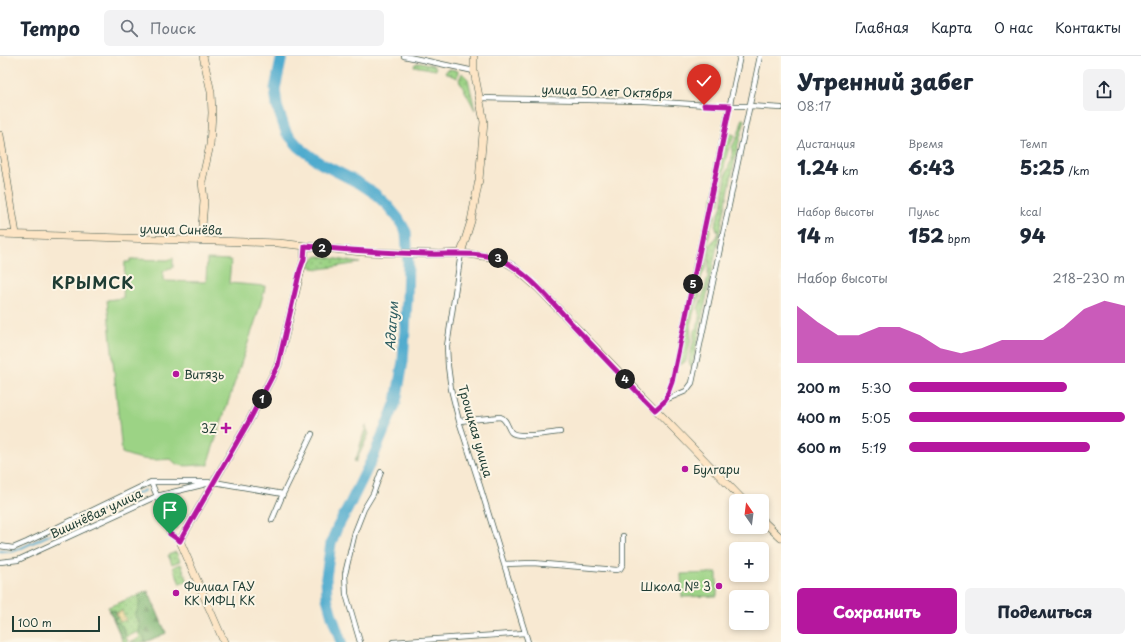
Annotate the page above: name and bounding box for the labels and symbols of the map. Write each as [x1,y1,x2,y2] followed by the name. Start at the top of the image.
[687,64,721,105] pin
[541,80,673,102] street label: улица 50 лет Октября
[139,219,223,239] street label: улица Синёва
[312,238,332,258] pin: 2
[488,248,508,268] pin: 3
[52,270,134,294] district label: КРЫМСК
[683,274,703,294] pin: 5
[380,301,402,351] water label: Адагум
[184,365,225,383] place label: Витязь
[171,369,181,379] marker: Витязь
[615,369,635,389] pin: 4
[454,383,498,480] street label: Троицкая улица
[252,389,272,409] pin: 1
[201,419,217,437] place label: 3Z
[220,422,232,434] marker: 3Z
[693,460,740,478] place label: Булгари
[680,464,690,474] marker: Булгари
[47,484,145,542] street label: Вишнёвая улица
[153,493,187,534] pin
[729,494,769,534] north arrow
[184,577,255,609] place label: Филиал ГАУ КК МФЦ КК
[641,577,711,595] place label: Школа № 3
[714,581,724,591] marker: Школа № 3
[171,588,181,598] marker: Филиал ГАУ КК МФЦ КК
[12,614,100,633] scale bar

